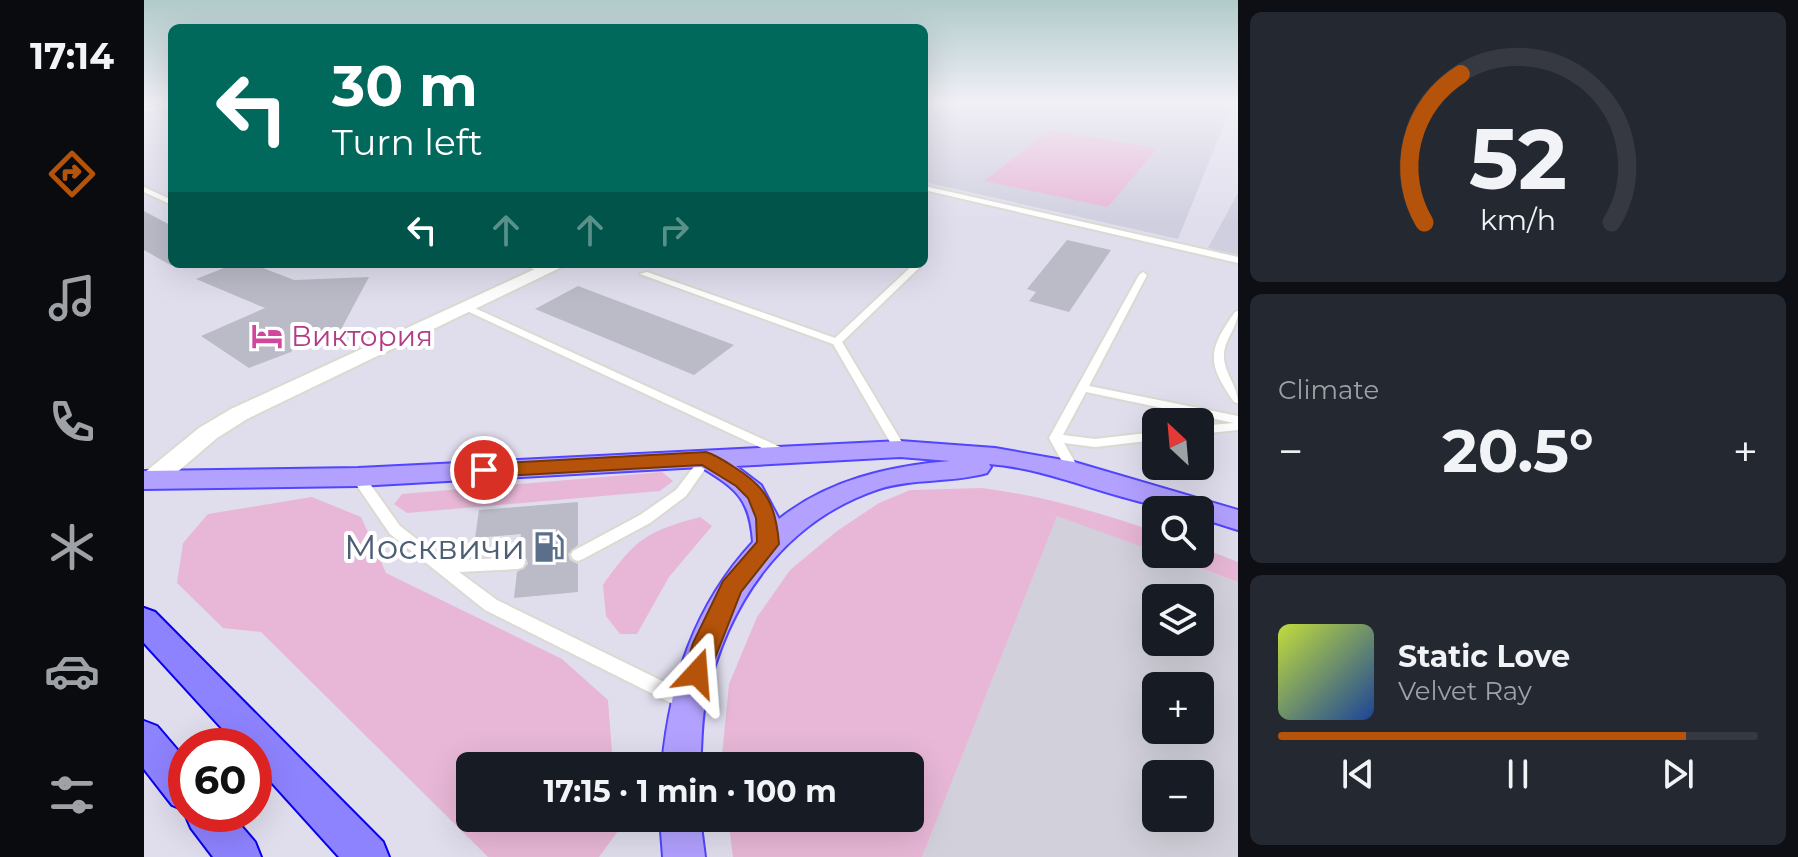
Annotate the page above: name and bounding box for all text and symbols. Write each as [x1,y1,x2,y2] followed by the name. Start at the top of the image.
[30,34,114,78] text: 17:14
[332,52,478,120] text: 30 m
[200,56,304,160] icon: left
[1469,107,1567,209] text: 52
[332,120,483,164] text: Turn left
[44,146,100,202] icon: directions
[1480,202,1556,237] text: km/h
[400,208,444,252] icon: left
[484,208,528,252] icon: ahead
[568,208,612,252] icon: ahead
[652,208,696,252] icon: right
[44,270,100,326] icon: music
[250,319,284,353] hotel icon: Виктория
[291,319,433,353] place label: Виктория
[1278,374,1379,406] text: Climate
[44,394,100,450] icon: phone
[1142,408,1214,480] north arrow
[1142,408,1214,832] map controls
[1442,414,1594,487] text: 20.5°
[1278,424,1303,478] text: −
[1733,424,1758,478] text: +
[450,436,518,504] pin
[462,448,506,492] icon: arrive
[1142,496,1214,568] button: search
[44,519,100,575] icon: climate
[344,526,525,568] place label: Москвичи
[532,530,566,564] fuel station icon: Москвичи
[1142,584,1214,656] button: layers
[655,631,739,715] position arrow
[1398,638,1570,675] text: Static Love
[44,643,100,699] icon: car
[1142,672,1214,744] button: +
[1398,675,1532,707] text: Velvet Ray
[168,728,272,832] speed limit sign: 60
[1336,752,1380,796] icon: previous
[1496,752,1540,796] icon: pause
[1656,752,1700,796] icon: next
[1142,760,1214,832] button: −
[44,767,100,823] icon: filters
[543,773,837,810] text: 17:15 · 1 min · 100 m

